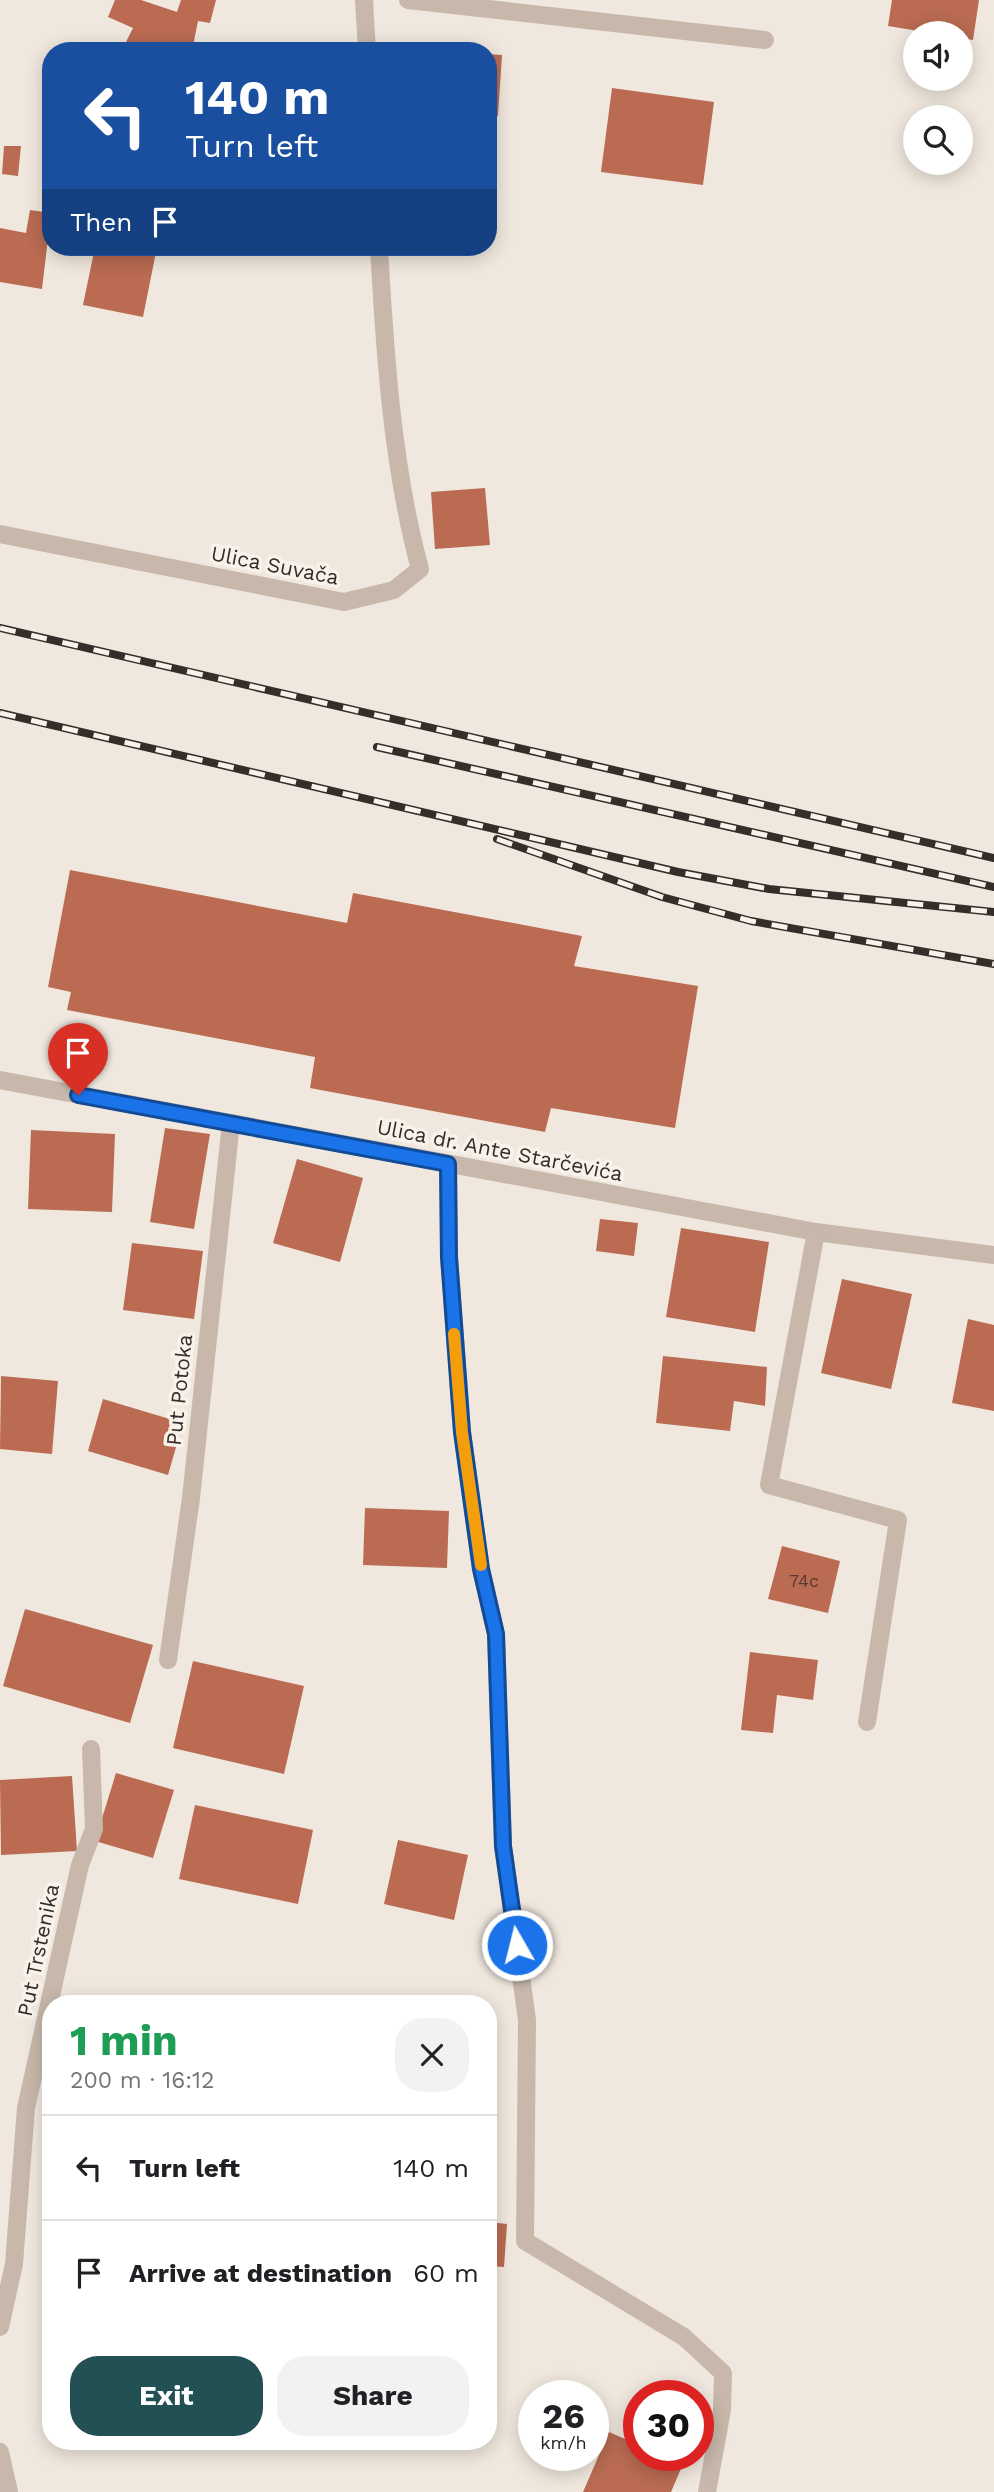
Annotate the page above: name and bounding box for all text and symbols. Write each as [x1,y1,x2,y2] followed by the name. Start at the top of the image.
[903,21,973,175] map controls
[903,21,973,91] button: sound
[185,68,329,126] text: 140 m
[70,70,161,161] icon: left
[903,105,973,175] button: search
[185,127,318,165] text: Turn left
[146,203,184,241] icon: arrive
[70,207,132,237] text: Then
[209,540,341,590] street label: Ulica Suvača
[48,1023,108,1095] pin
[59,1034,97,1072] icon: arrive
[375,1114,625,1186] street label: Ulica dr. Ante Starčevića
[161,1333,197,1447] street label: Put Potoka
[789,1570,819,1591] house number: 74c
[12,1881,64,2018] street label: Put Trstenika
[480,1908,554,1982] position arrow
[70,2016,178,2065] text: 1 min
[395,2018,469,2092] button: close
[70,2067,214,2094] text: 200 m · 16:12
[70,2149,108,2187] icon: left
[129,2153,240,2183] text: Turn left
[393,2153,469,2183] text: 140 m
[70,2254,108,2292] icon: arrive
[129,2258,392,2288] text: Arrive at destination
[413,2258,479,2288] text: 60 m
[70,2356,263,2436] button: Exit
[277,2356,469,2436] button: Share
[623,2380,714,2471] speed limit sign: 30
[542,2395,585,2437] text: 26
[540,2432,587,2453] text: km/h

